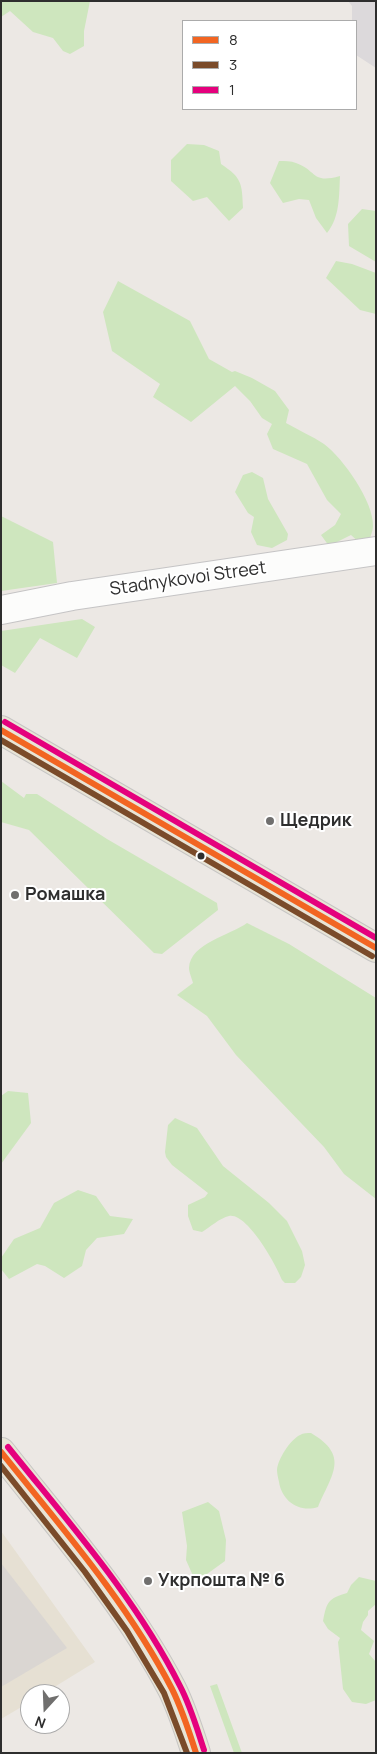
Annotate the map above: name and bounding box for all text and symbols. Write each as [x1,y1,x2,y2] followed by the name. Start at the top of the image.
[182,20,357,110] legend
[229,29,238,50] text: 8
[229,54,237,75] text: 3
[229,79,235,100] text: 1
[108,557,268,601] street label: Stadnykovoi Street
[280,810,351,832] place label: Щедрик
[264,815,276,827] marker: Щедрик
[196,851,206,861] unlabelled marker
[25,884,105,906] place label: Ромашка
[9,889,21,901] marker: Ромашка
[158,1570,285,1592] place label: Укрпошта № 6
[142,1575,154,1587] marker: Укрпошта № 6
[20,1684,70,1734] north arrow
[32,1712,48,1733] text: N

